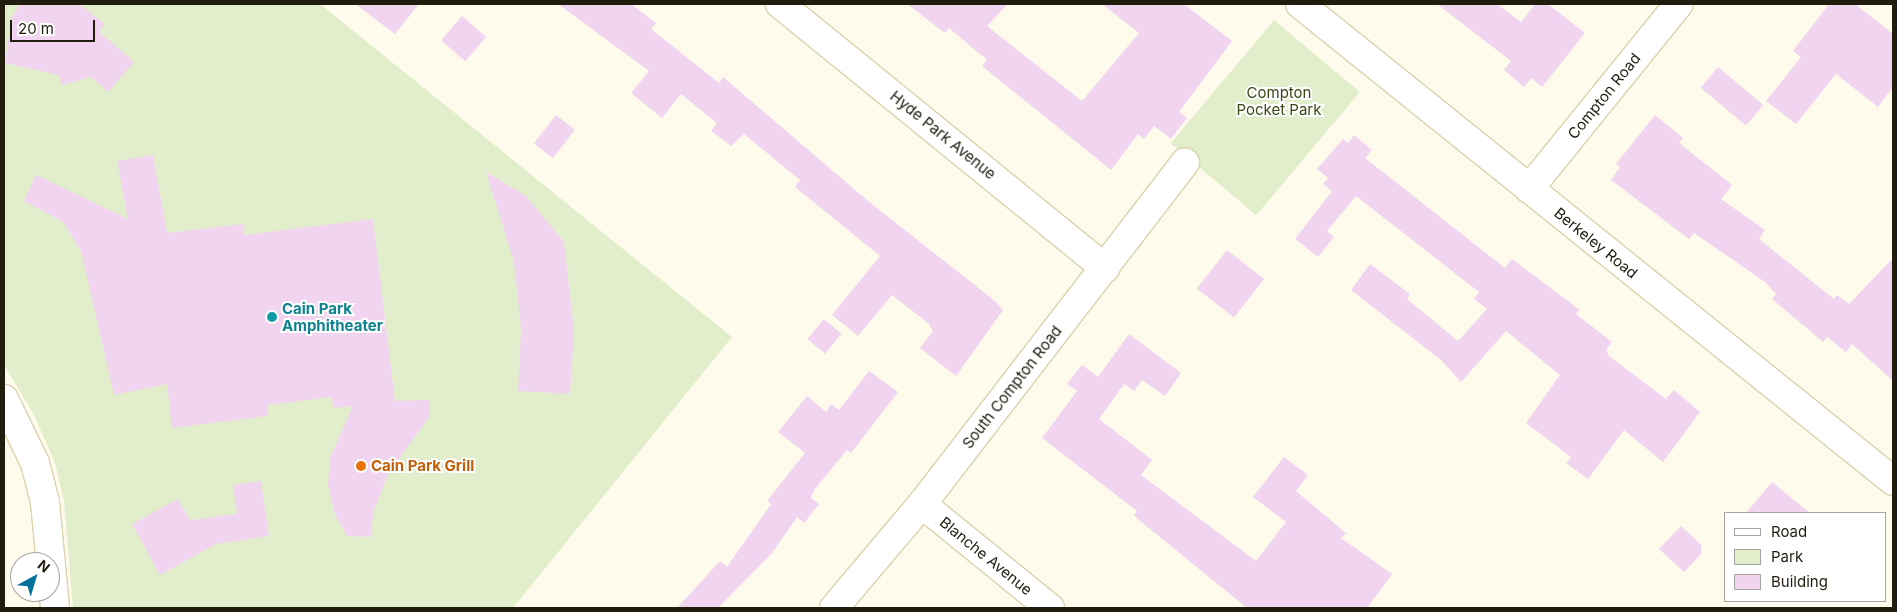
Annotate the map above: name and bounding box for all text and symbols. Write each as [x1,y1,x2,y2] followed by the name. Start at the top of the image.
[12,10,98,42] scale bar
[18,19,54,38] text: 20 m
[1564,49,1644,143] street label: Compton Road
[1237,83,1321,118] park label: Compton Pocket Park
[887,87,999,183] street label: Hyde Park Avenue
[1551,204,1641,282] street label: Berkeley Road
[282,299,383,334] place label: Cain Park Amphitheater
[266,311,278,323] marker: Cain Park Amphitheater
[958,322,1066,452] street label: South Compton Road
[371,457,474,475] place label: Cain Park Grill
[355,460,367,472] marker: Cain Park Grill
[1724,512,1887,602] legend
[936,513,1036,599] street label: Blanche Avenue
[1771,522,1807,541] text: Road
[1771,547,1803,566] text: Park
[10,552,60,602] north arrow
[35,556,54,576] text: N
[1771,572,1828,591] text: Building

